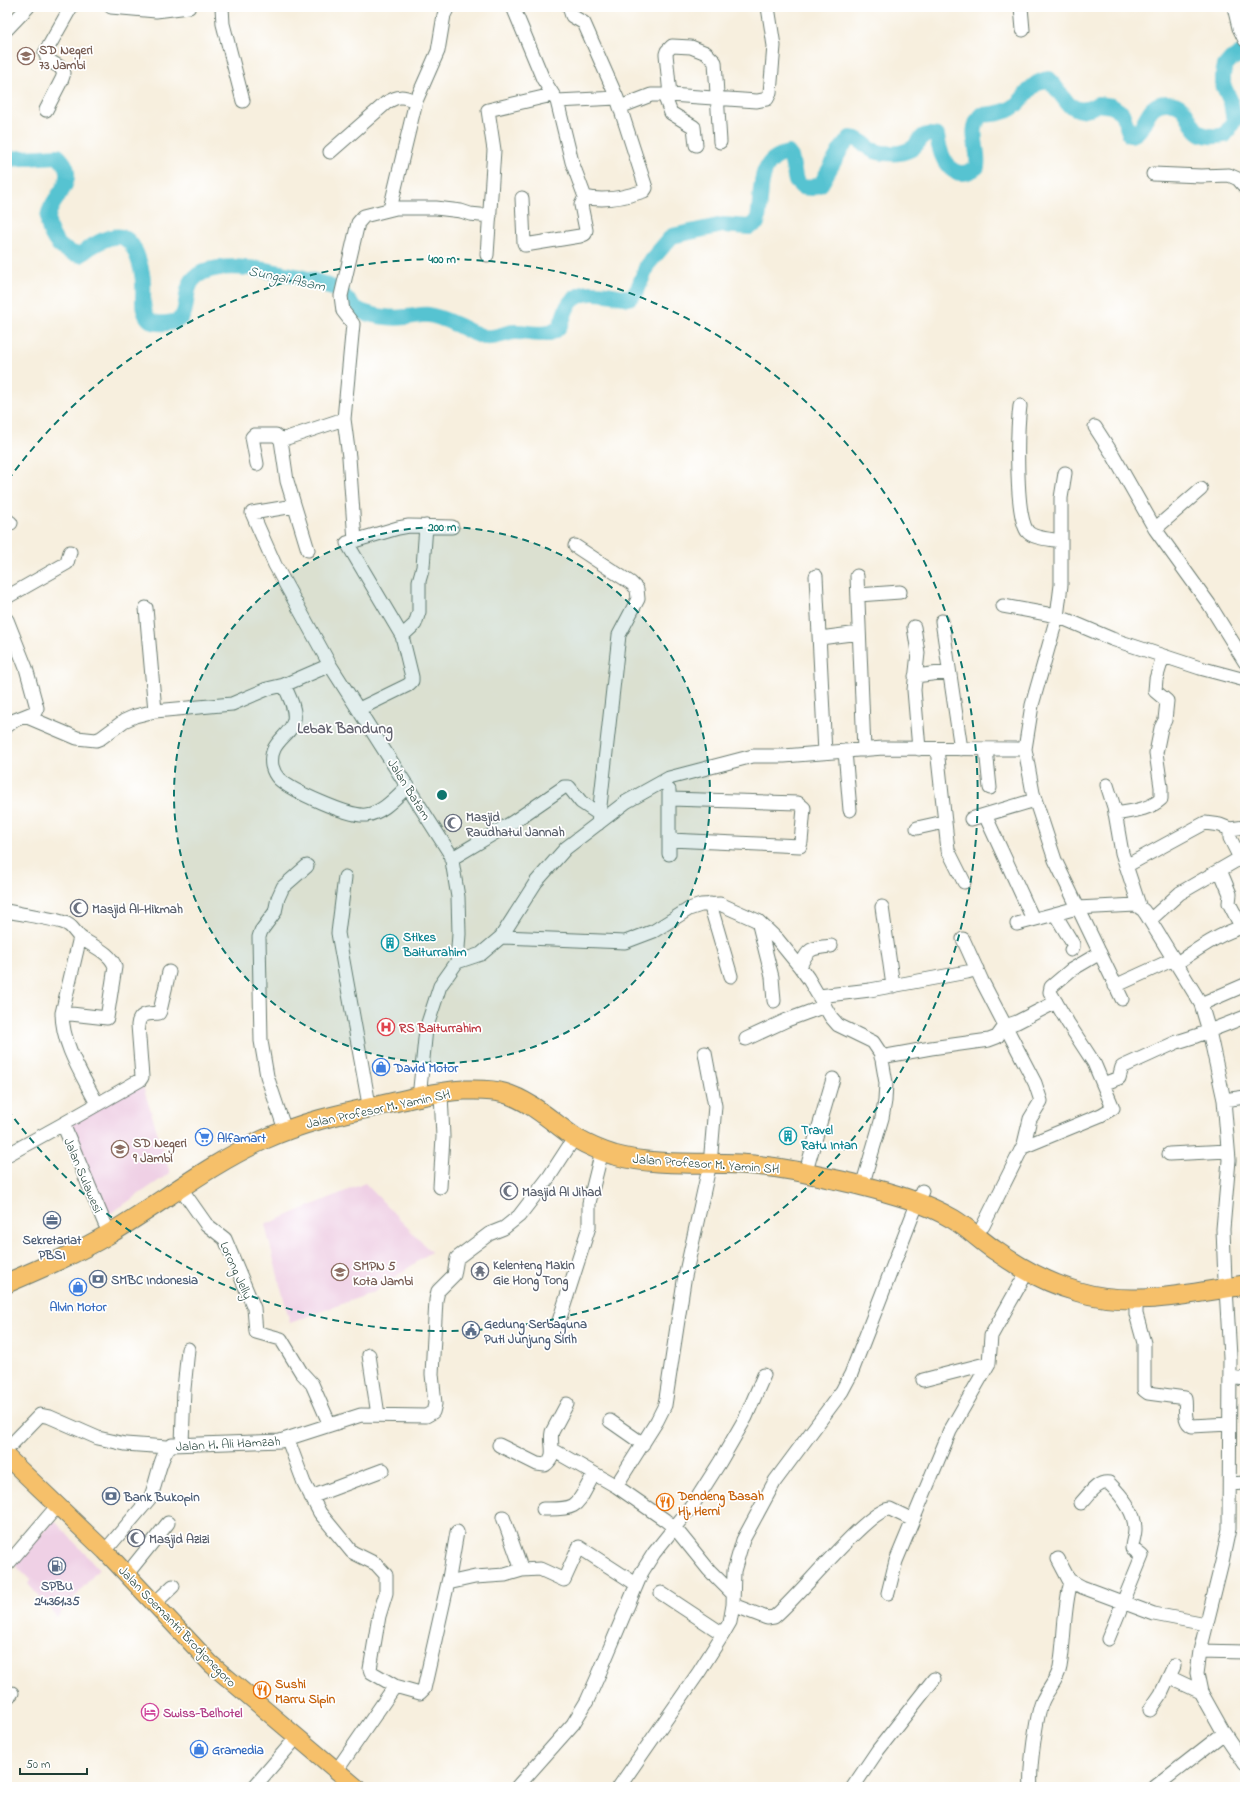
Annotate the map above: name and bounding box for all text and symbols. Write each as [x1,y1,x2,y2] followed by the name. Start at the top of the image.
[39,41,93,75] place label: SD Negeri 73 Jambi
[16,46,36,66] school or university icon: SD Negeri 73 Jambi
[427,251,456,269] text: 400 m
[246,261,327,298] water label: Sungai Asam
[427,519,457,537] text: 200 m
[297,718,393,742] district label: Lebak Bandung
[382,755,435,824] street label: Jalan Batam
[435,788,449,802] centre of rings
[465,808,565,842] place label: Masjid Raudhatul Jannah
[443,813,463,833] mosque icon: Masjid Raudhatul Jannah
[69,898,89,918] mosque icon: Masjid Al-Hikmah
[92,900,183,919] place label: Masjid Al-Hikmah
[402,928,467,962] place label: Stikes Baiturrahim
[380,933,400,953] building icon: Stikes Baiturrahim
[376,1017,396,1037] hospital icon: RS Baiturrahim
[398,1019,481,1038] place label: RS Baiturrahim
[371,1057,391,1077] shop icon: David Motor
[393,1059,459,1078] place label: David Motor
[304,1085,452,1134] street label: Jalan Profesor M. Yamin SH
[800,1121,858,1155] place label: Travel Ratu Intan
[778,1126,798,1146] building icon: Travel Ratu Intan
[194,1127,214,1147] supermarket icon: Alfamart
[217,1129,266,1148] place label: Alfamart
[132,1134,187,1168] place label: SD Negeri 9 Jambi
[58,1135,107,1216] street label: Jalan Sulawesi
[110,1139,130,1159] school or university icon: SD Negeri 9 Jambi
[632,1150,780,1179] street label: Jalan Profesor M. Yamin SH
[499,1181,519,1201] mosque icon: Masjid Al Jihad
[522,1183,602,1202] place label: Masjid Al Jihad
[42,1210,62,1230] office icon: Sekretariat PBSI
[23,1231,82,1265] place label: Sekretariat PBSI
[214,1239,257,1303] street label: Lorong Jelly
[493,1256,575,1292] place label: Kelenteng Makin Gie Hong Tong
[353,1257,413,1291] place label: SMPN 5 Kota Jambi
[470,1261,490,1281] temple icon: Kelenteng Makin Gie Hong Tong
[330,1262,350,1282] school or university icon: SMPN 5 Kota Jambi
[88,1269,108,1289] bank icon: SMBC Indonesia
[111,1271,198,1290] place label: SMBC Indonesia
[68,1277,88,1297] shop icon: Alvin Motor
[49,1298,107,1317] place label: Alvin Motor
[484,1315,587,1351] place label: Gedung Serbaguna Puti Junjung Sirih
[461,1320,481,1340] public building icon: Gedung Serbaguna Puti Junjung Sirih
[175,1432,281,1457] street label: Jalan H. Ali Hamzah
[101,1486,121,1506] bank icon: Bank Bukopin
[677,1487,764,1521] place label: Dendeng Basah Hj. Herni
[123,1488,200,1507] place label: Bank Bukopin
[655,1492,675,1512] restaurant icon: Dendeng Basah Hj. Herni
[126,1528,146,1548] mosque icon: Masjid Azizi
[149,1530,210,1549] place label: Masjid Azizi
[47,1556,67,1576] fuel station icon: SPBU 24.361.35
[113,1562,240,1693] street label: Jalan Soemantri Brodjonegoro
[33,1577,80,1611] place label: SPBU 24.361.35
[275,1675,336,1709] place label: Sushi Marru Sipin
[252,1680,272,1700] restaurant icon: Sushi Marru Sipin
[140,1702,160,1722] hotel icon: Swiss-Belhotel
[163,1704,242,1723] place label: Swiss-Belhotel
[189,1739,209,1759] shop icon: Gramedia
[212,1741,264,1760] place label: Gramedia
[20,1750,87,1776] scale bar
[26,1756,50,1774] text: 50 m

